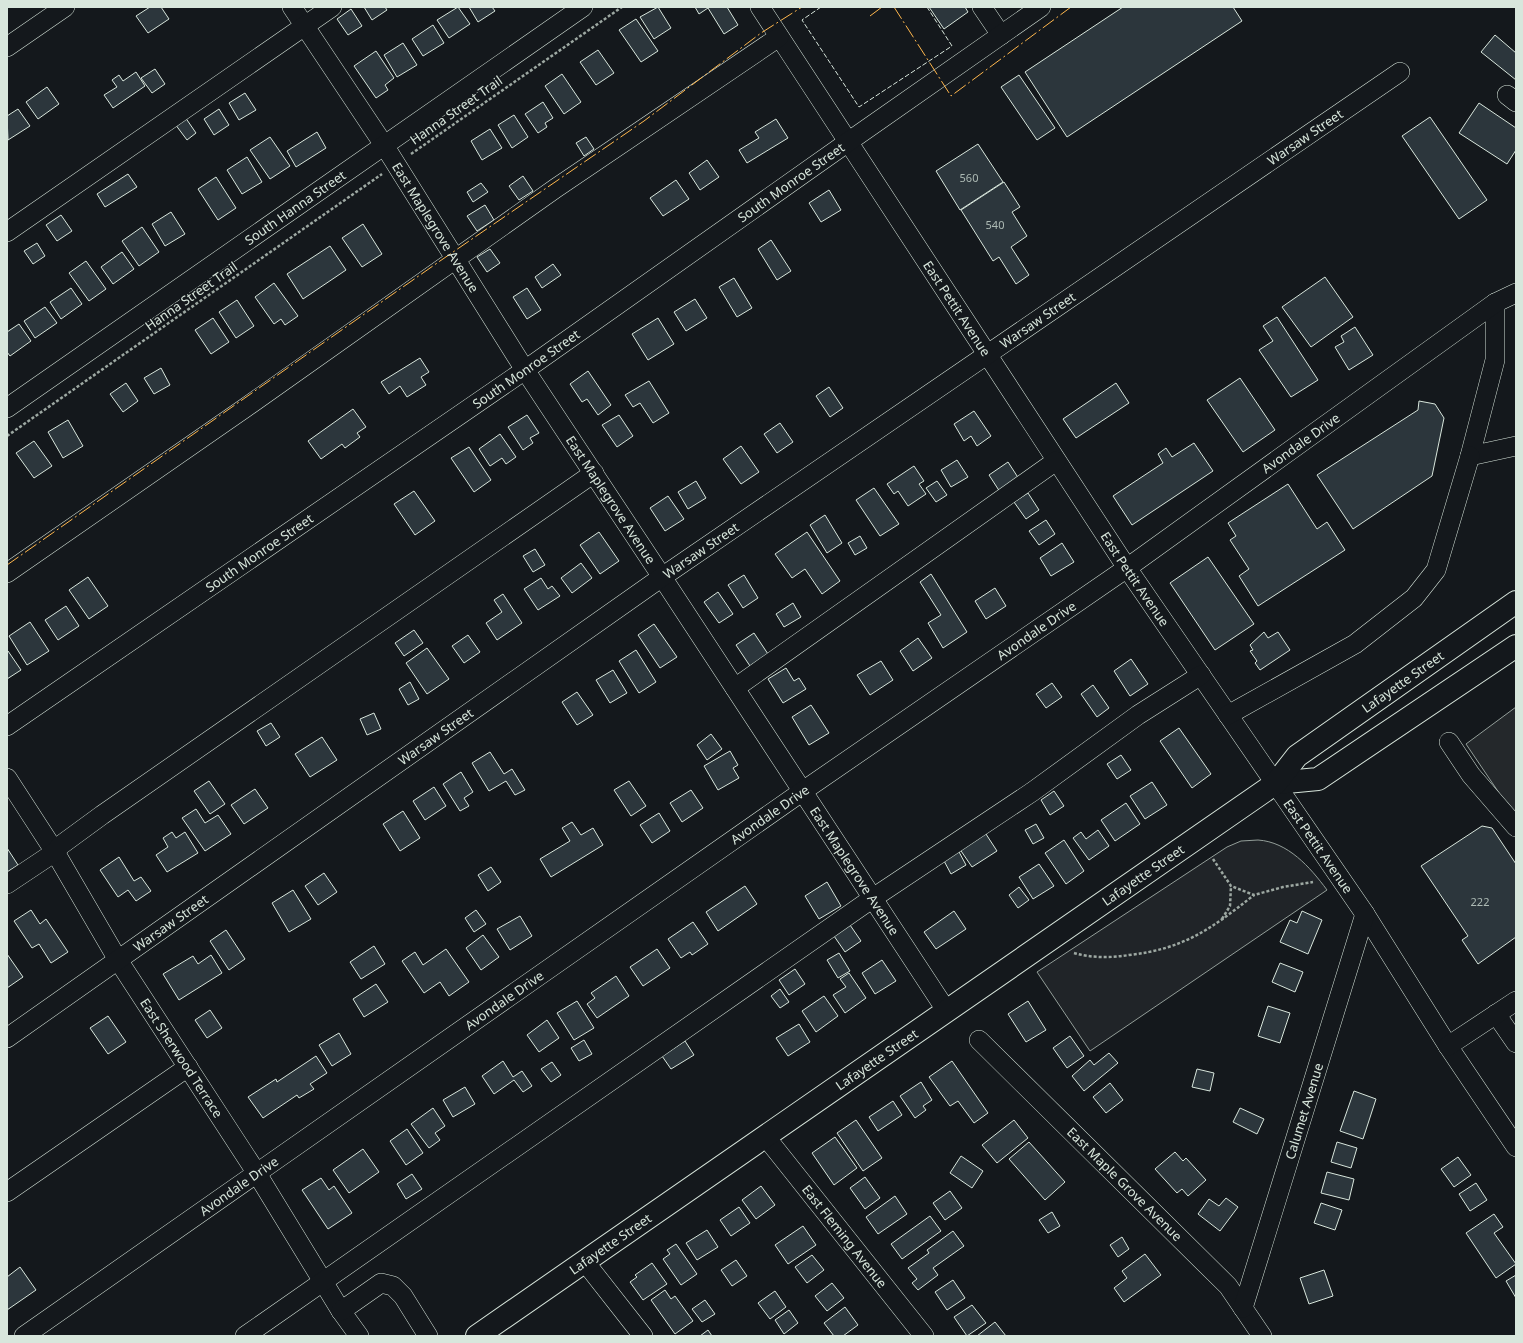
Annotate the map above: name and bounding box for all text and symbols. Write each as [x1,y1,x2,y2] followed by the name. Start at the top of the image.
[406,71,506,149] street label: Hanna Street Trail
[1264,105,1347,169] street label: Warsaw Street
[734,138,848,226] street label: South Monroe Street
[388,159,483,296] street label: East Maplegrove Avenue
[241,166,349,249] street label: South Hanna Street
[960,170,978,185] house number: 560
[986,217,1004,232] house number: 540
[141,257,241,335] street label: Hanna Street Trail
[919,257,995,359] street label: East Pettit Avenue
[996,288,1079,352] street label: Warsaw Street
[469,325,583,413] street label: South Monroe Street
[1258,409,1343,477] street label: Avondale Drive
[562,432,660,567] street label: East Maplegrove Avenue
[202,509,317,596] street label: South Monroe Street
[659,518,742,583] street label: Warsaw Street
[1097,528,1173,630] street label: East Pettit Avenue
[993,597,1080,664] street label: Avondale Drive
[1358,646,1447,717] street label: Lafayette Street
[394,704,477,769] street label: Warsaw Street
[727,780,813,848] street label: Avondale Drive
[1280,795,1357,897] street label: East Pettit Avenue
[806,803,903,939] street label: East Maplegrove Avenue
[1098,840,1188,910] street label: Lafayette Street
[129,890,212,956] street label: Warsaw Street
[1471,894,1489,909] house number: 222
[461,966,547,1034] street label: Avondale Drive
[136,995,227,1121] street label: East Sherwood Terrace
[832,1024,922,1094] street label: Lafayette Street
[1281,1061,1327,1162] street label: Calumet Avenue
[1063,1123,1186,1245] street label: East Maple Grove Avenue
[196,1152,282,1220] street label: Avondale Drive
[798,1181,891,1291] street label: East Fleming Avenue
[565,1209,655,1279] street label: Lafayette Street

